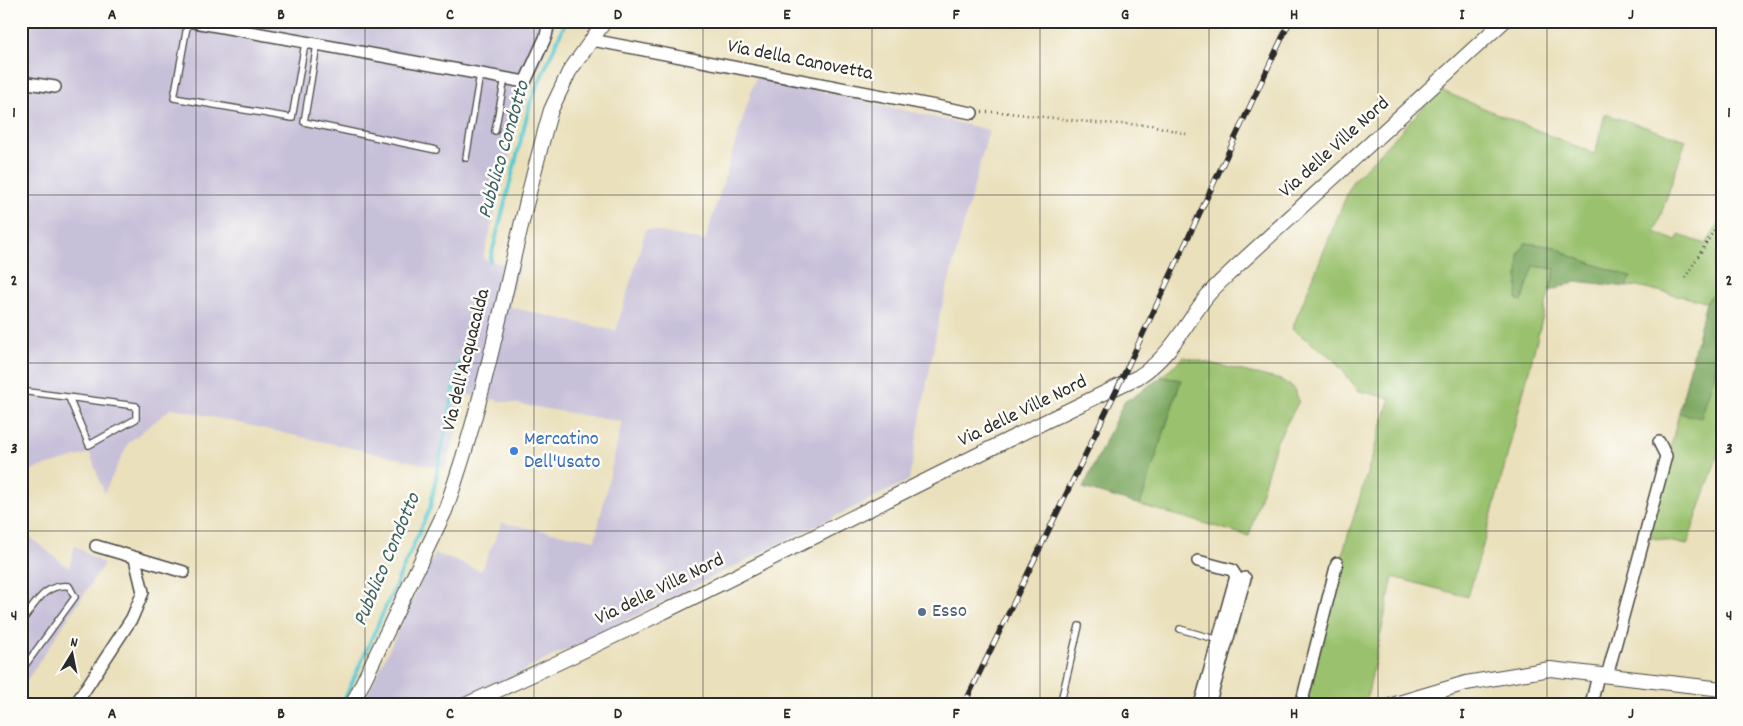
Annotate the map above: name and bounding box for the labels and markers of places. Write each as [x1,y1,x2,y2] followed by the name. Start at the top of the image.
[524,426,600,477] place label: Mercatino Dell'Usato
[508,445,520,457] marker: Mercatino Dell'Usato
[932,598,967,626] place label: Esso
[916,606,928,618] marker: Esso

